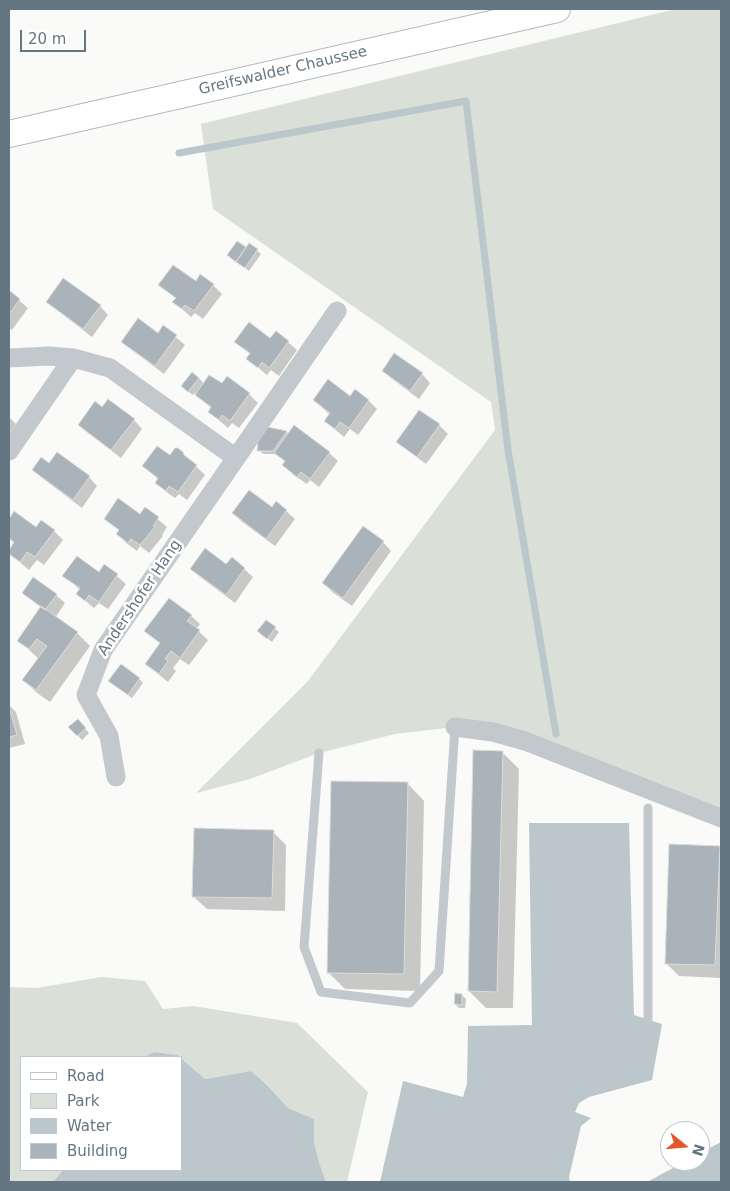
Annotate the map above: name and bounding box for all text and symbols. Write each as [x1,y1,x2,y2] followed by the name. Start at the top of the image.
[22,20,89,52] scale bar
[28,30,66,48] text: 20 m
[197,43,369,99] street label: Greifswalder Chaussee
[94,537,186,659] street label: Andershofer Hang
[20,1056,182,1171] legend
[67,1067,105,1085] text: Road
[67,1092,99,1110] text: Park
[67,1117,111,1135] text: Water
[660,1121,710,1171] north arrow
[67,1142,128,1160] text: Building
[689,1142,708,1158] text: N

